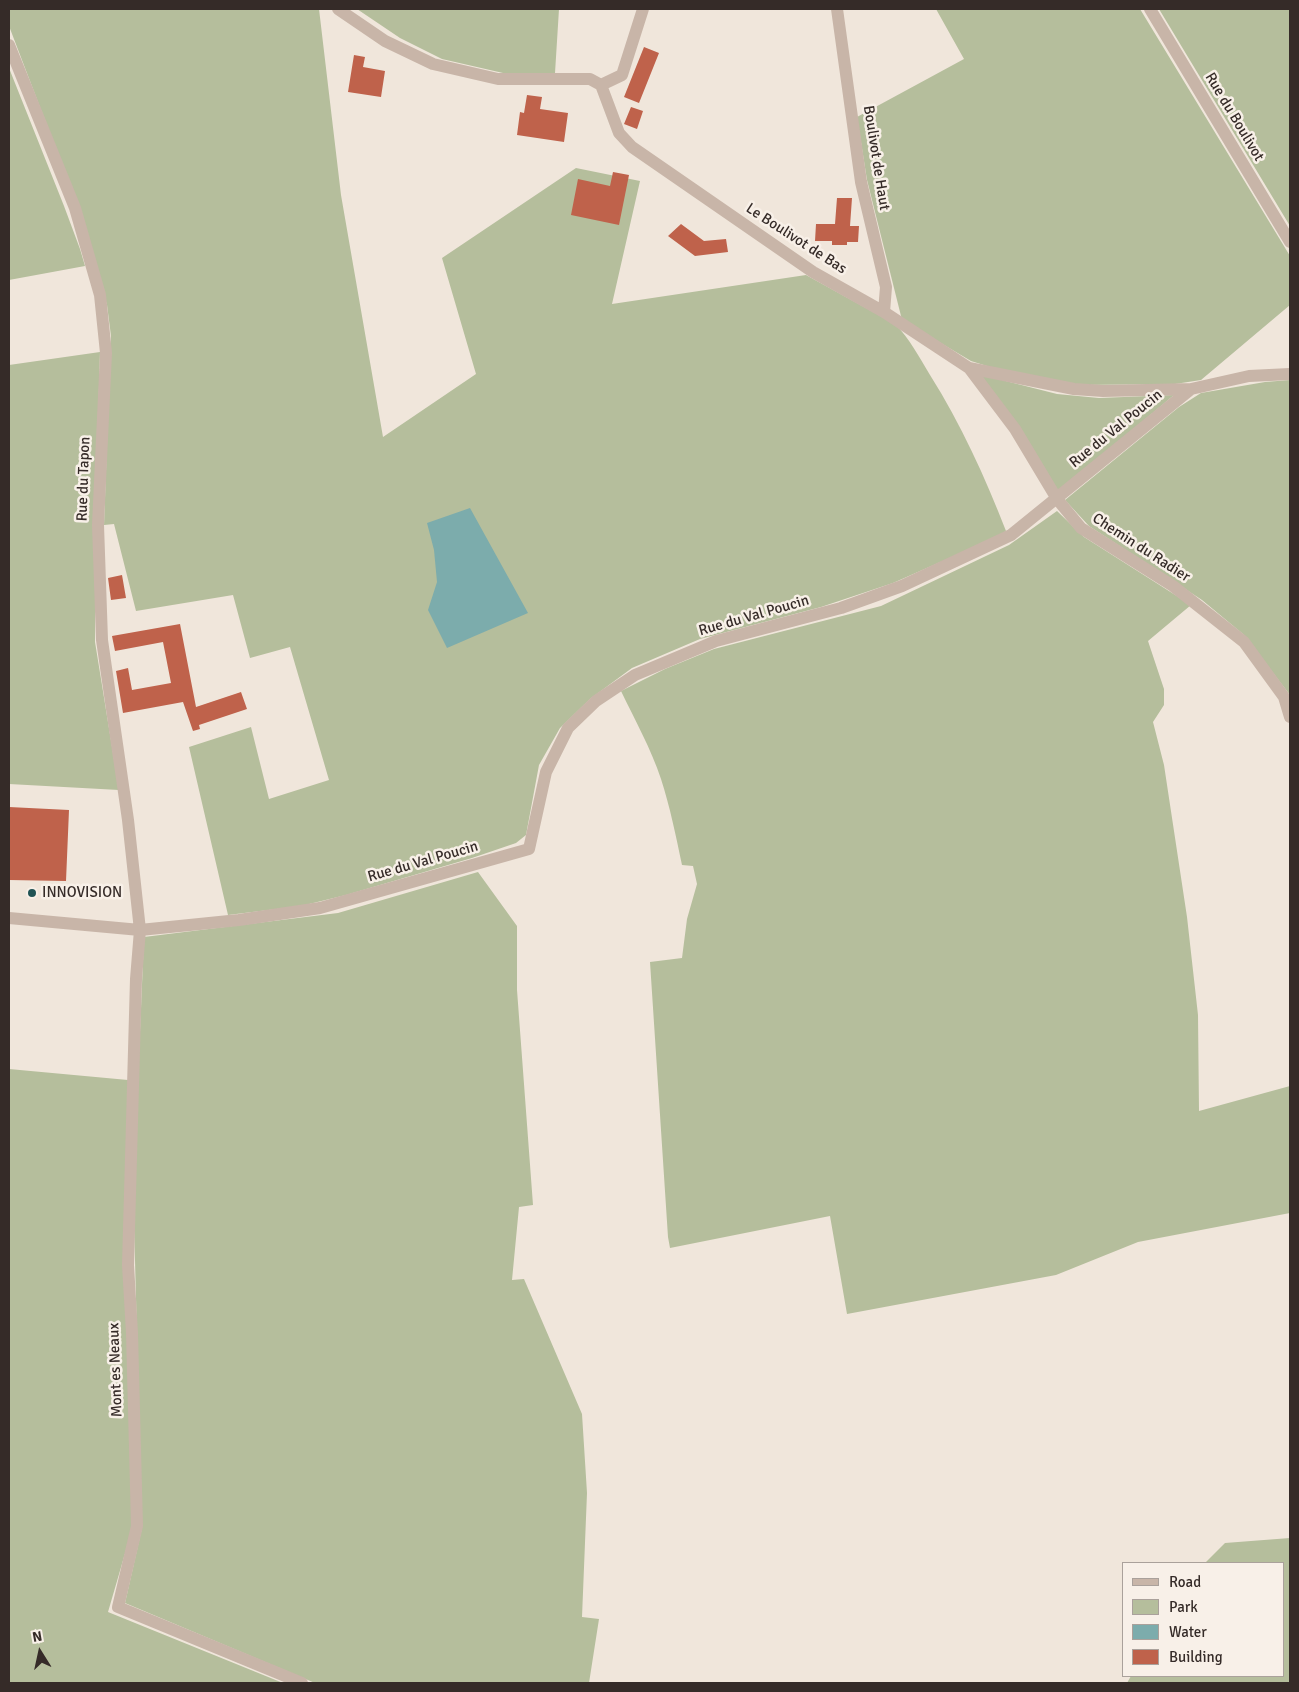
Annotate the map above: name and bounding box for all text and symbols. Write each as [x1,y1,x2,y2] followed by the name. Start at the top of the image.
[1201,70,1267,164] street label: Rue du Boulivot
[859,104,893,212] street label: Boulivot de Haut
[742,200,850,278] street label: Le Boulivot de Bas
[1066,386,1166,472] street label: Rue du Val Poucin
[74,436,94,522] street label: Rue du Tapon
[1089,510,1193,586] street label: Chemin du Radier
[697,592,811,640] street label: Rue du Val Poucin
[366,838,480,886] street label: Rue du Val Poucin
[42,884,122,902] place label: INNOVISION
[26,887,38,899] marker: INNOVISION
[105,1322,127,1418] street label: Mont es Neaux
[1122,1562,1284,1677] legend
[1169,1573,1201,1591] text: Road
[1169,1598,1198,1616] text: Park
[1169,1623,1207,1641] text: Water
[15,1627,65,1677] north arrow
[31,1628,44,1646] text: N
[1169,1648,1223,1666] text: Building

